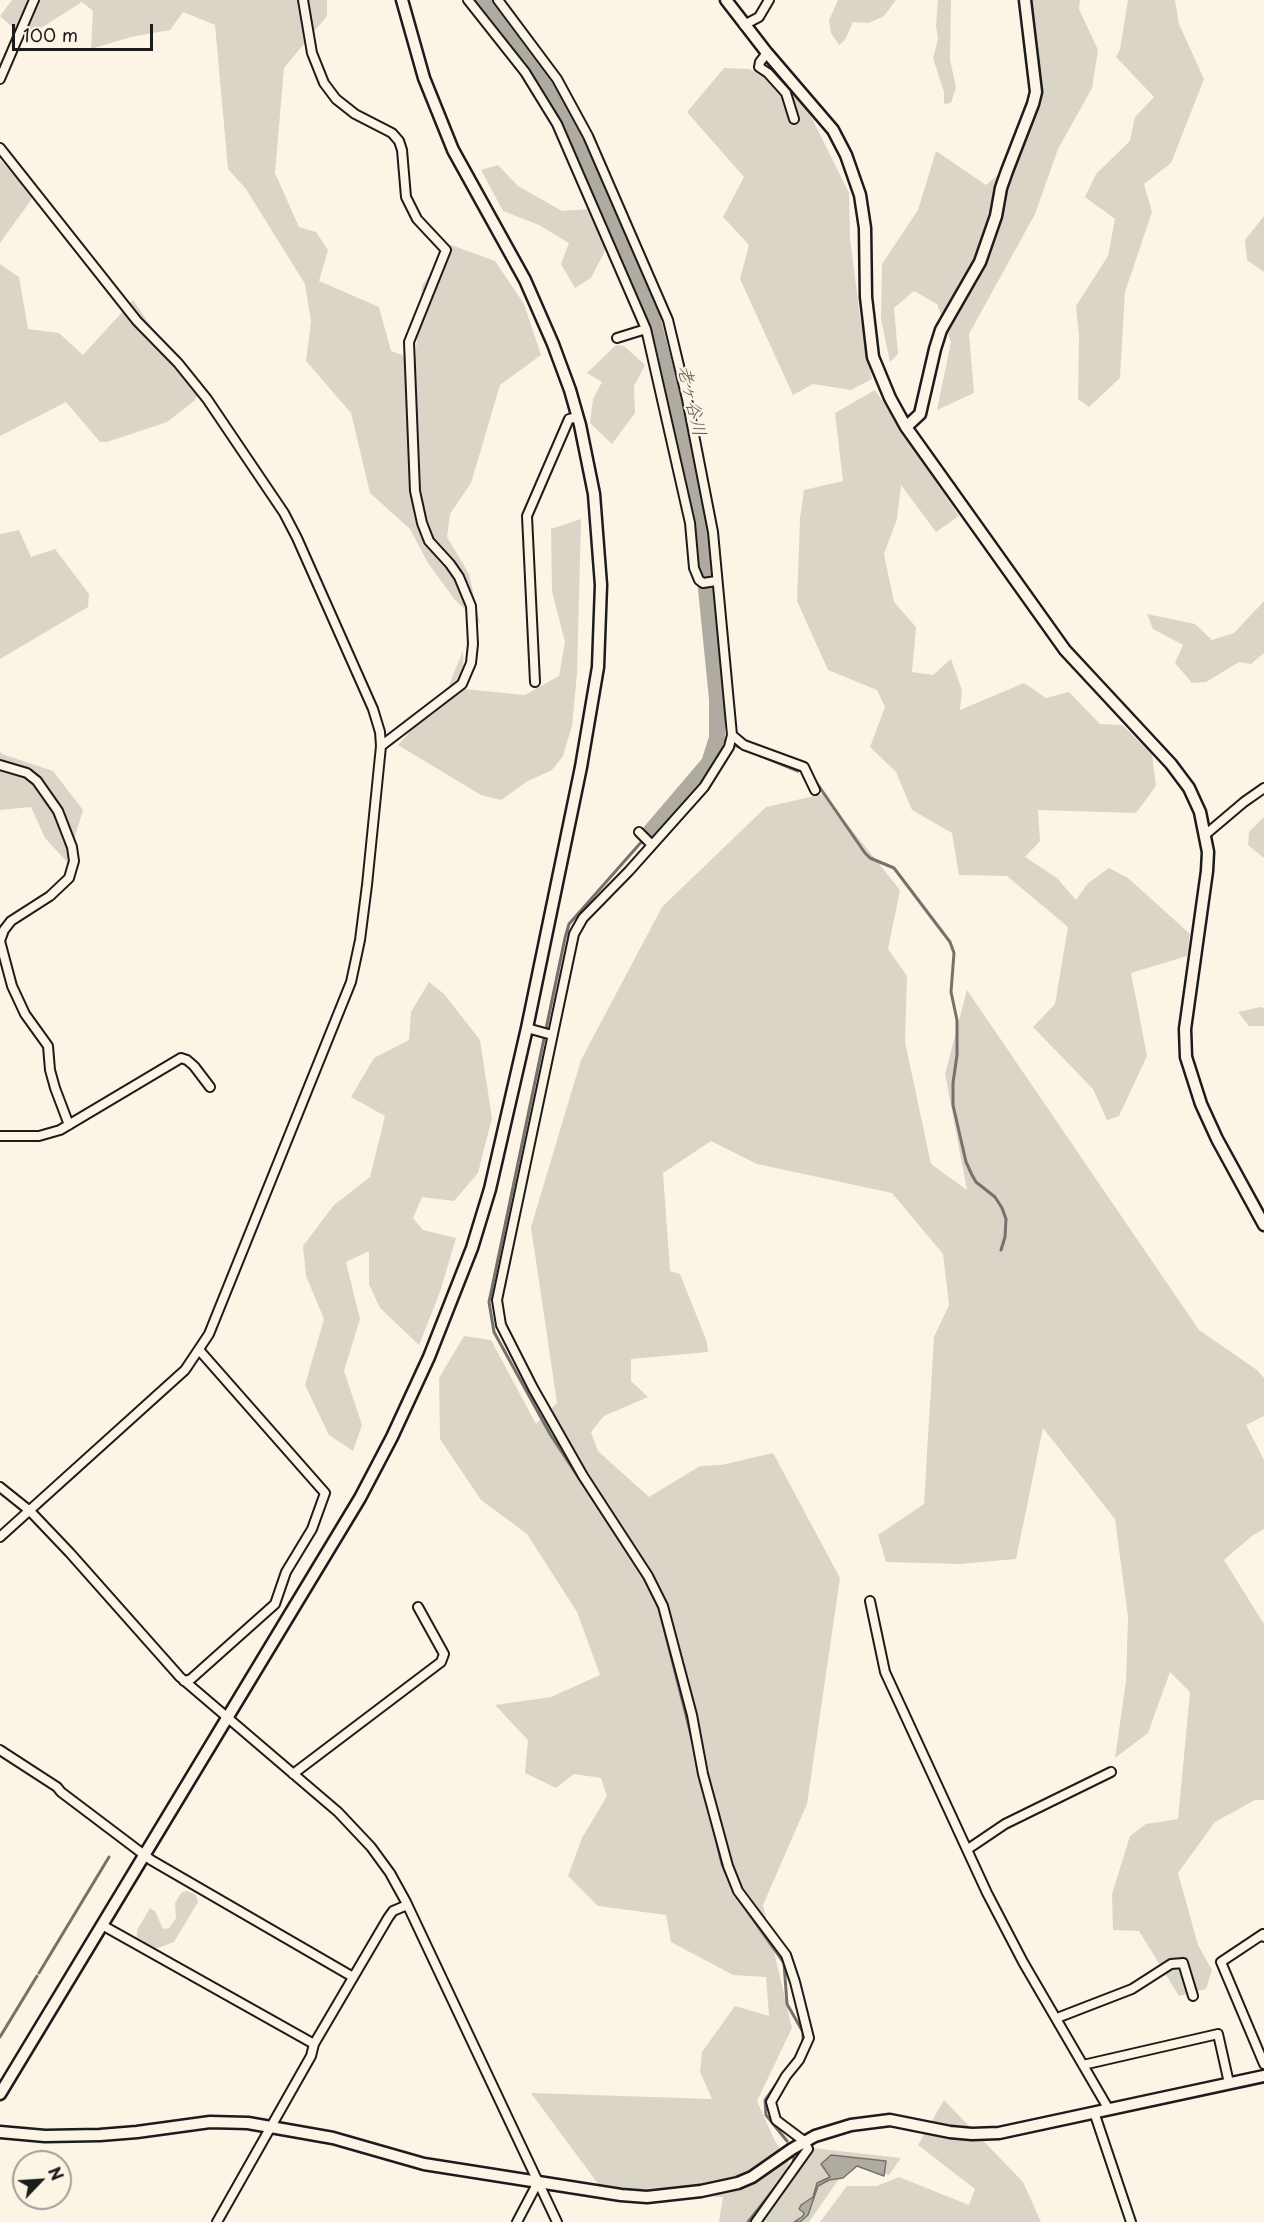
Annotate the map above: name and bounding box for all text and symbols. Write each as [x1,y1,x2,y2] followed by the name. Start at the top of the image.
[15,12,156,50] scale bar
[23,21,78,48] text: 100 m
[672,363,710,439] water label: 老ヶ谷川
[12,2150,72,2210] north arrow
[43,2162,70,2184] text: N

